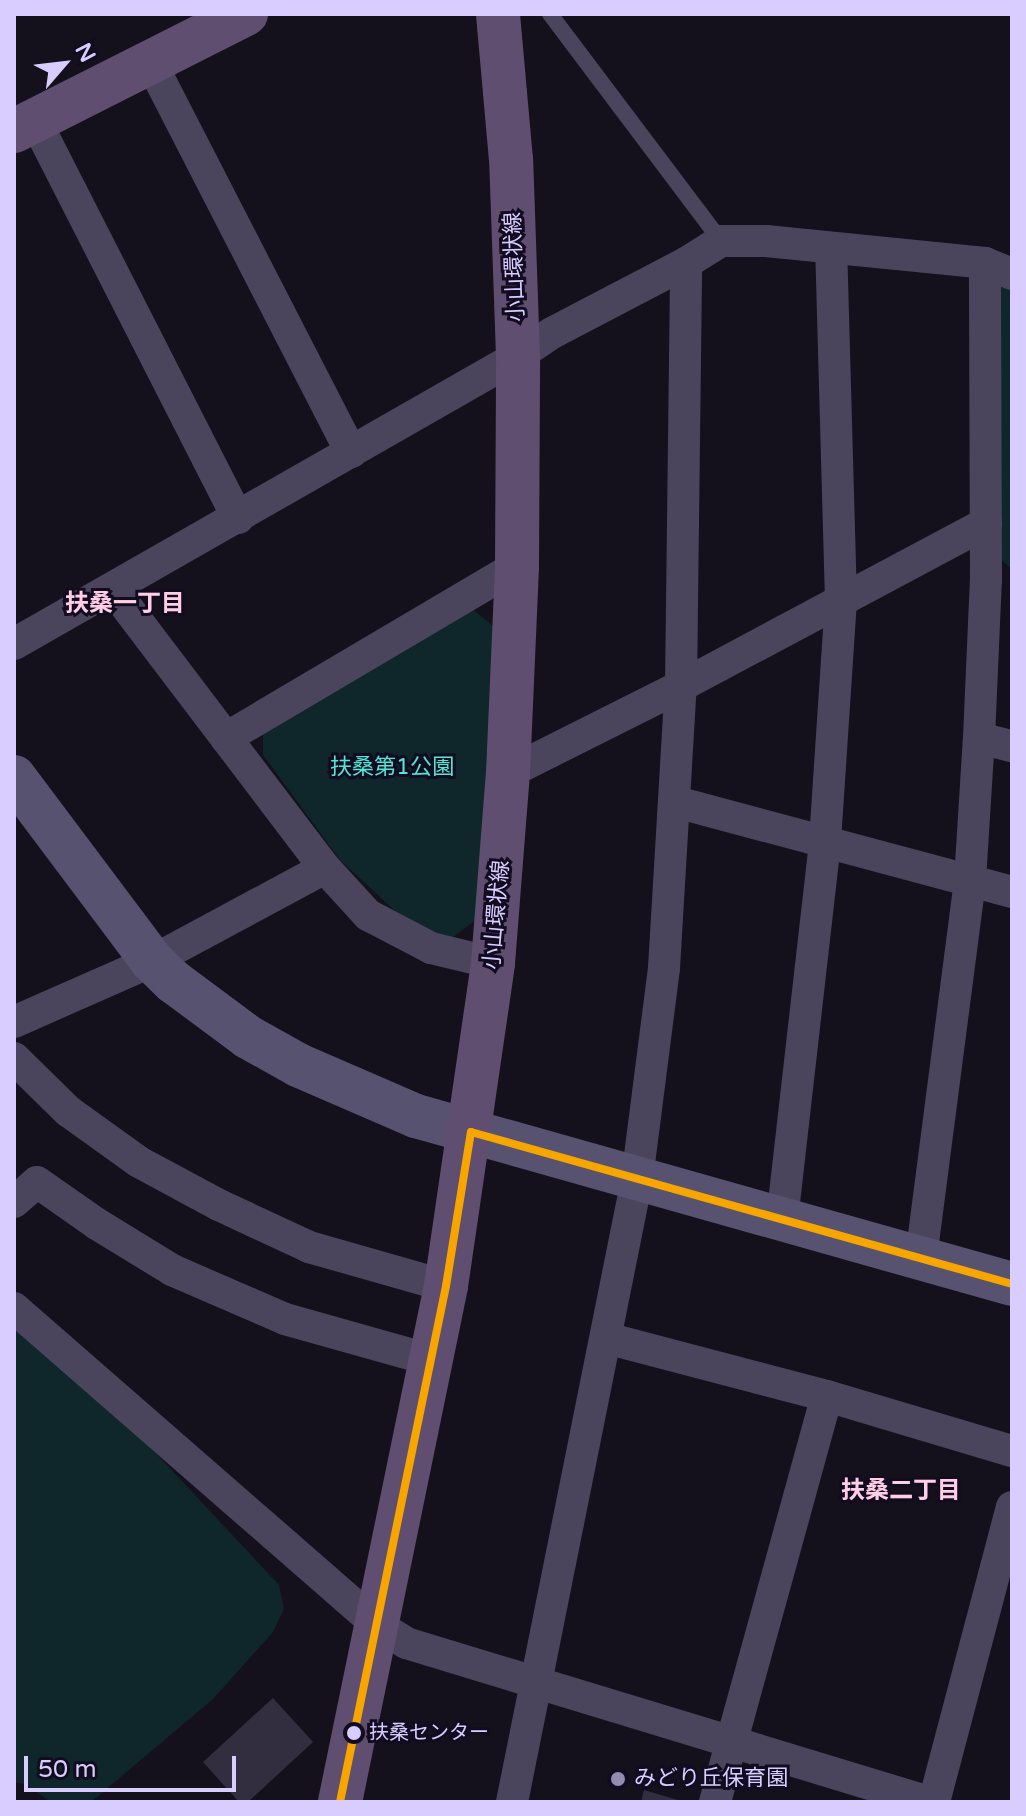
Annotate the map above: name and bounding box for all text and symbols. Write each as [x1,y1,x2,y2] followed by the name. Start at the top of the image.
[24,24,104,104] north arrow
[70,39,101,67] text: N
[500,212,530,322] street label: 小山環状線
[65,590,185,618] district label: 扶桑一丁目
[330,755,454,781] park label: 扶桑第1公園
[479,859,515,971] street label: 小山環状線
[841,1477,961,1505] district label: 扶桑二丁目
[369,1721,489,1745] place label: 扶桑センター
[346,1725,362,1741] marker: 扶桑センター
[28,1740,240,1790] scale bar
[38,1755,96,1784] text: 50 m
[634,1766,788,1792] place label: みどり丘保育園
[609,1770,627,1788] marker: みどり丘保育園

